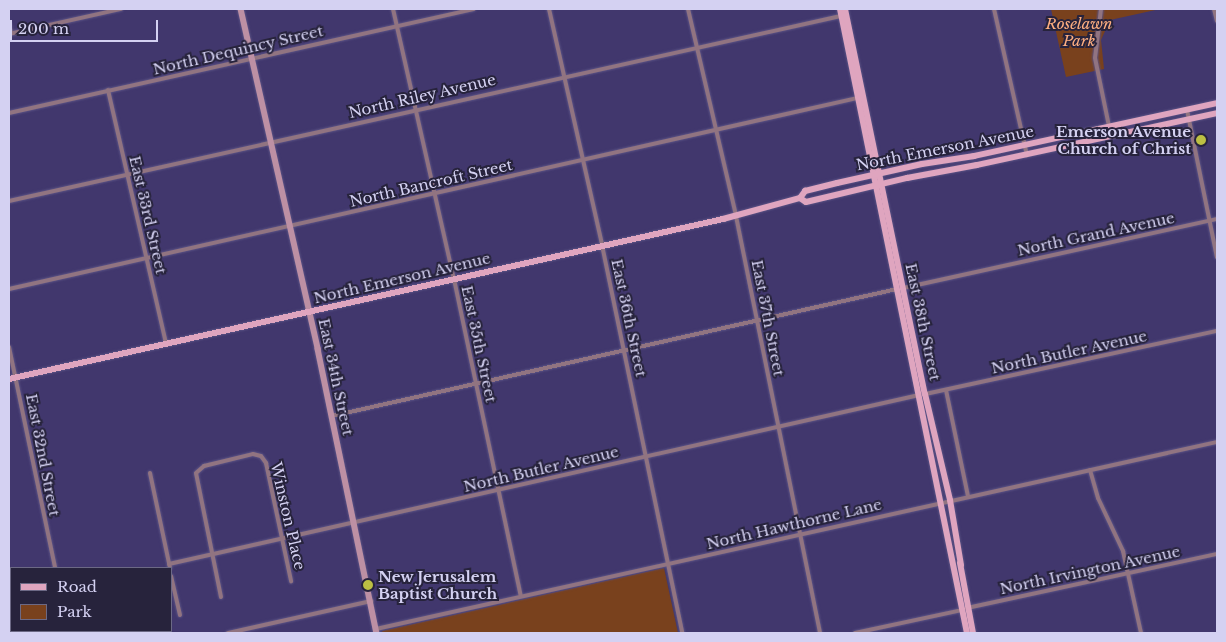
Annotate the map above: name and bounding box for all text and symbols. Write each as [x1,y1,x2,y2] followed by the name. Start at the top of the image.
[12,10,160,42] scale bar
[1046,14,1112,49] park label: Roselawn Park
[18,19,69,38] text: 200 m
[151,22,325,78] street label: North Dequincy Street
[346,70,498,122] street label: North Riley Avenue
[854,122,1036,174] street label: North Emerson Avenue
[1055,122,1191,157] place label: Emerson Avenue Church of Christ
[1195,134,1207,146] marker: Emerson Avenue Church of Christ
[126,154,170,276] street label: East 33rd Street
[348,155,514,211] street label: North Bancroft Street
[1016,208,1176,260] street label: North Grand Avenue
[312,249,492,307] street label: North Emerson Avenue
[608,257,650,379] street label: East 36th Street
[748,258,788,378] street label: East 37th Street
[902,262,944,382] street label: East 38th Street
[458,284,500,404] street label: East 35th Street
[315,317,357,437] street label: East 34th Street
[989,327,1149,377] street label: North Butler Avenue
[22,392,64,518] street label: East 32nd Street
[461,442,621,496] street label: North Butler Avenue
[267,460,309,572] street label: Winston Place
[705,495,883,553] street label: North Hawthorne Lane
[998,542,1182,598] street label: North Irvington Avenue
[10,567,172,632] legend
[378,567,497,602] place label: New Jerusalem Baptist Church
[57,577,97,596] text: Road
[362,579,374,591] marker: New Jerusalem Baptist Church
[57,602,92,621] text: Park

